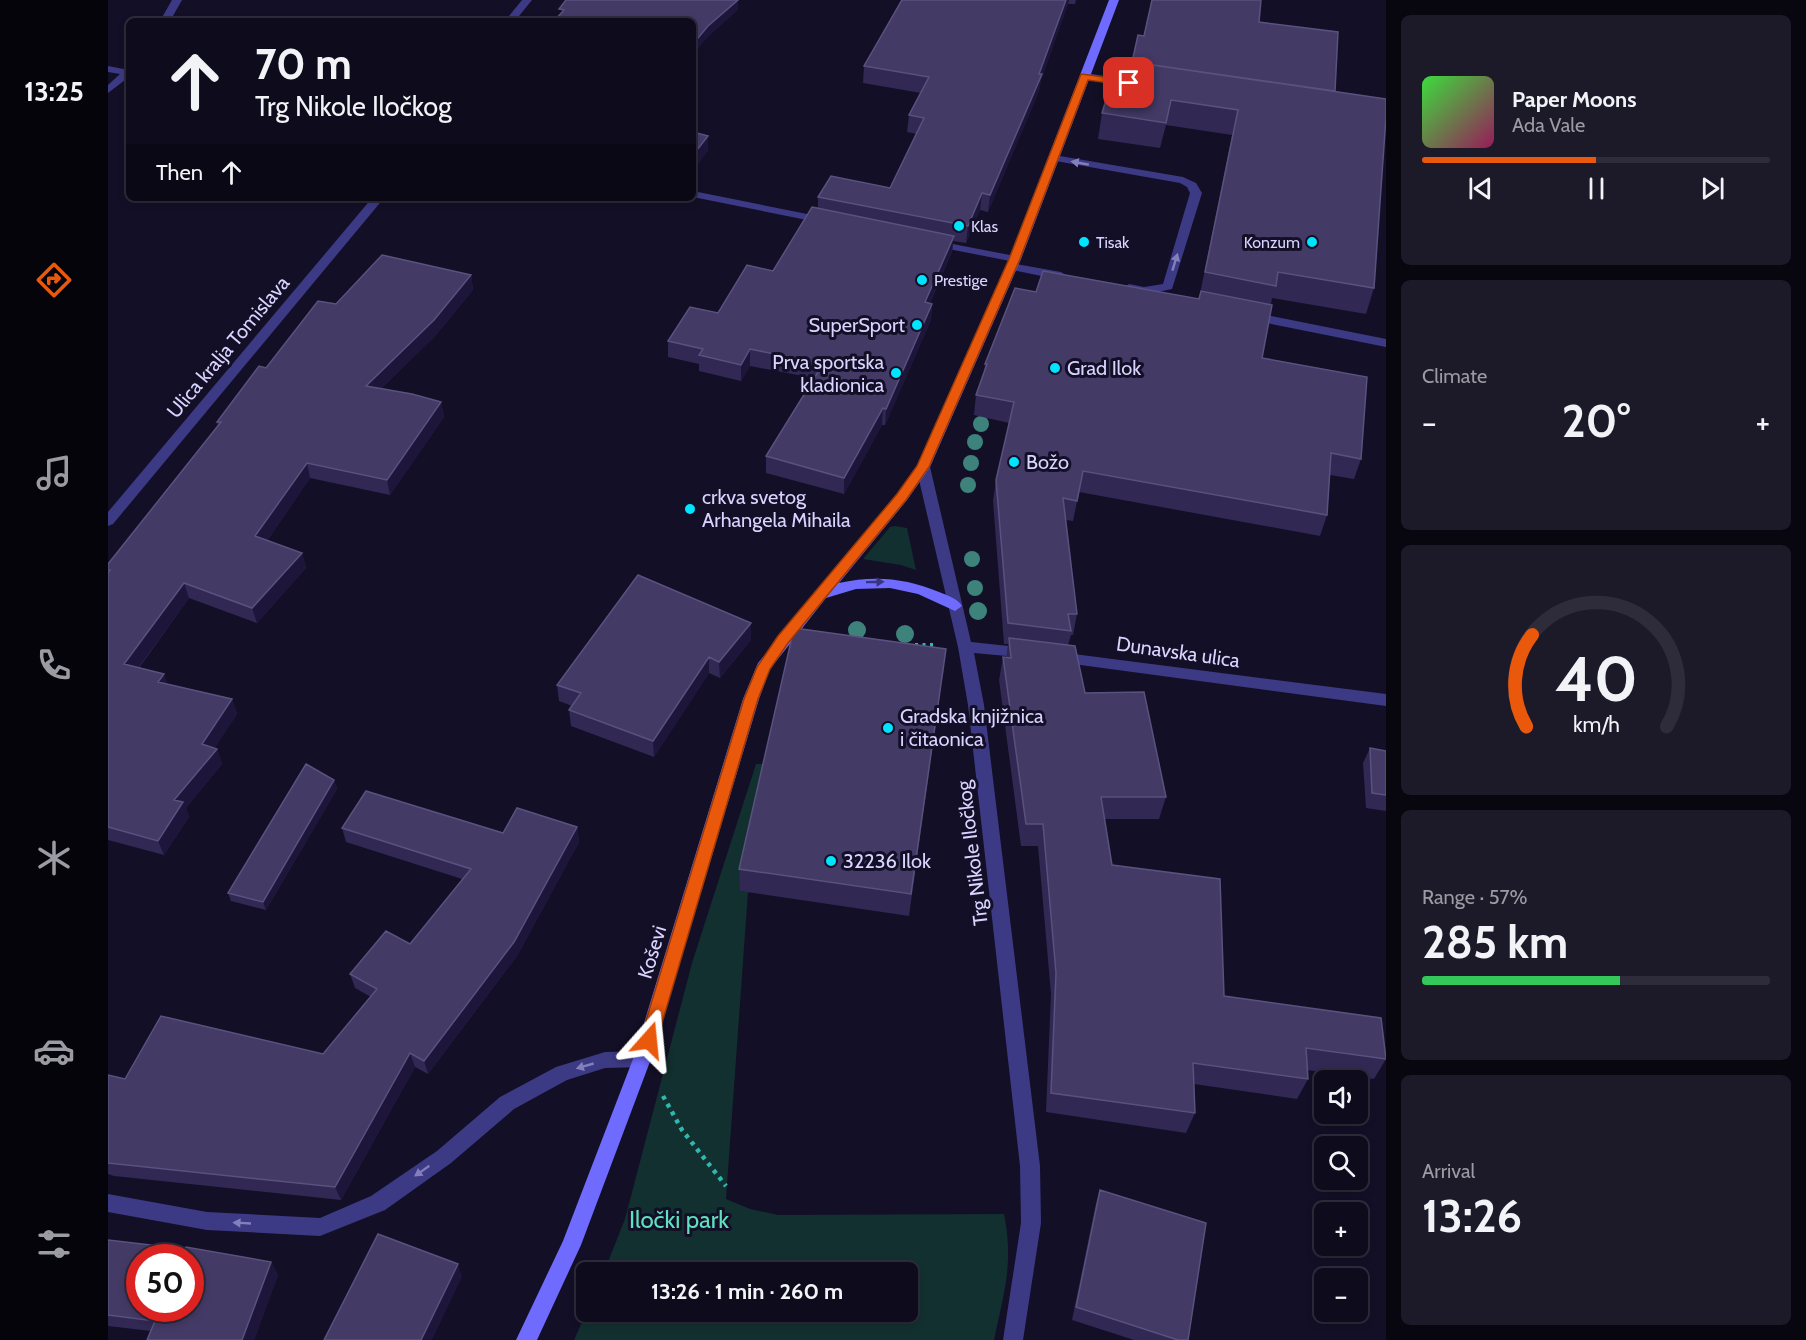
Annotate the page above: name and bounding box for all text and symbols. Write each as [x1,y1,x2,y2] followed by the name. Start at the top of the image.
[255,38,352,90] text: 70 m
[156,42,234,120] icon: ahead
[1103,57,1154,108] pin
[1112,66,1145,99] icon: arrive
[24,75,84,108] text: 13:25
[1512,86,1636,113] text: Paper Moons
[255,90,452,123] text: Trg Nikole Iločkog
[1512,113,1585,137] text: Ada Vale
[215,156,248,189] icon: ahead
[1071,158,1090,167] one-way arrow
[156,159,203,186] text: Then
[1464,172,1497,205] icon: previous
[1580,172,1613,205] icon: pause
[1696,172,1729,205] icon: next
[971,217,999,236] place label: Klas
[952,219,966,233] marker: Klas
[1096,233,1130,252] place label: Tisak
[1244,233,1300,252] place label: Konzum
[1077,235,1091,249] marker: Tisak
[1305,235,1319,249] marker: Konzum
[1171,253,1180,271] one-way arrow
[33,259,75,301] icon: directions
[162,271,295,423] street label: Ulica kralja Tomislava
[934,271,988,290] place label: Prestige
[915,273,929,287] marker: Prestige
[809,313,905,337] place label: SuperSport
[910,318,924,332] marker: SuperSport
[772,350,884,397] place label: Prva sportska kladionica
[1067,356,1141,380] place label: Grad Ilok
[1048,361,1062,375] marker: Grad Ilok
[1422,364,1487,388] text: Climate
[889,366,903,380] marker: Prva sportska kladionica
[1562,394,1630,448] text: 20°
[1422,402,1437,442] text: −
[1755,402,1770,442] text: +
[1026,450,1069,474] place label: Božo
[33,452,75,494] icon: music
[1007,455,1021,469] marker: Božo
[702,485,851,532] place label: crkva svetog Arhangela Mihaila
[683,502,697,516] marker: crkva svetog Arhangela Mihaila
[866,577,885,587] one-way arrow
[1115,631,1242,673] street label: Dunavska ulica
[1555,641,1637,717] text: 40
[33,644,75,686] icon: phone
[900,704,1044,751] place label: Gradska knjižnica i čitaonica
[1573,711,1619,737] text: km/h
[881,721,895,735] marker: Gradska knjižnica i čitaonica
[951,778,993,927] street label: Trg Nikole Iločkog
[33,837,75,879] icon: climate
[843,849,931,873] place label: 32236 Ilok
[824,854,838,868] marker: 32236 Ilok
[1422,885,1528,909] text: Range · 57%
[1422,915,1568,969] text: 285 km
[633,923,671,981] street label: Koševi
[617,1008,681,1072] position arrow
[33,1030,75,1072] icon: car
[576,1062,594,1072] one-way arrow
[1314,1070,1368,1322] map controls
[1314,1070,1368,1124] button: sound
[1314,1136,1368,1190] button: search
[1422,1159,1475,1183] text: Arrival
[415,1165,431,1177] one-way arrow
[1422,1189,1522,1243] text: 13:26
[1314,1202,1368,1256] button: +
[629,1205,729,1234] park label: Iločki park
[233,1219,252,1228] one-way arrow
[33,1223,75,1265] icon: filters
[126,1244,204,1322] speed limit sign: 50
[1314,1268,1368,1322] button: −
[651,1278,843,1305] text: 13:26 · 1 min · 260 m

